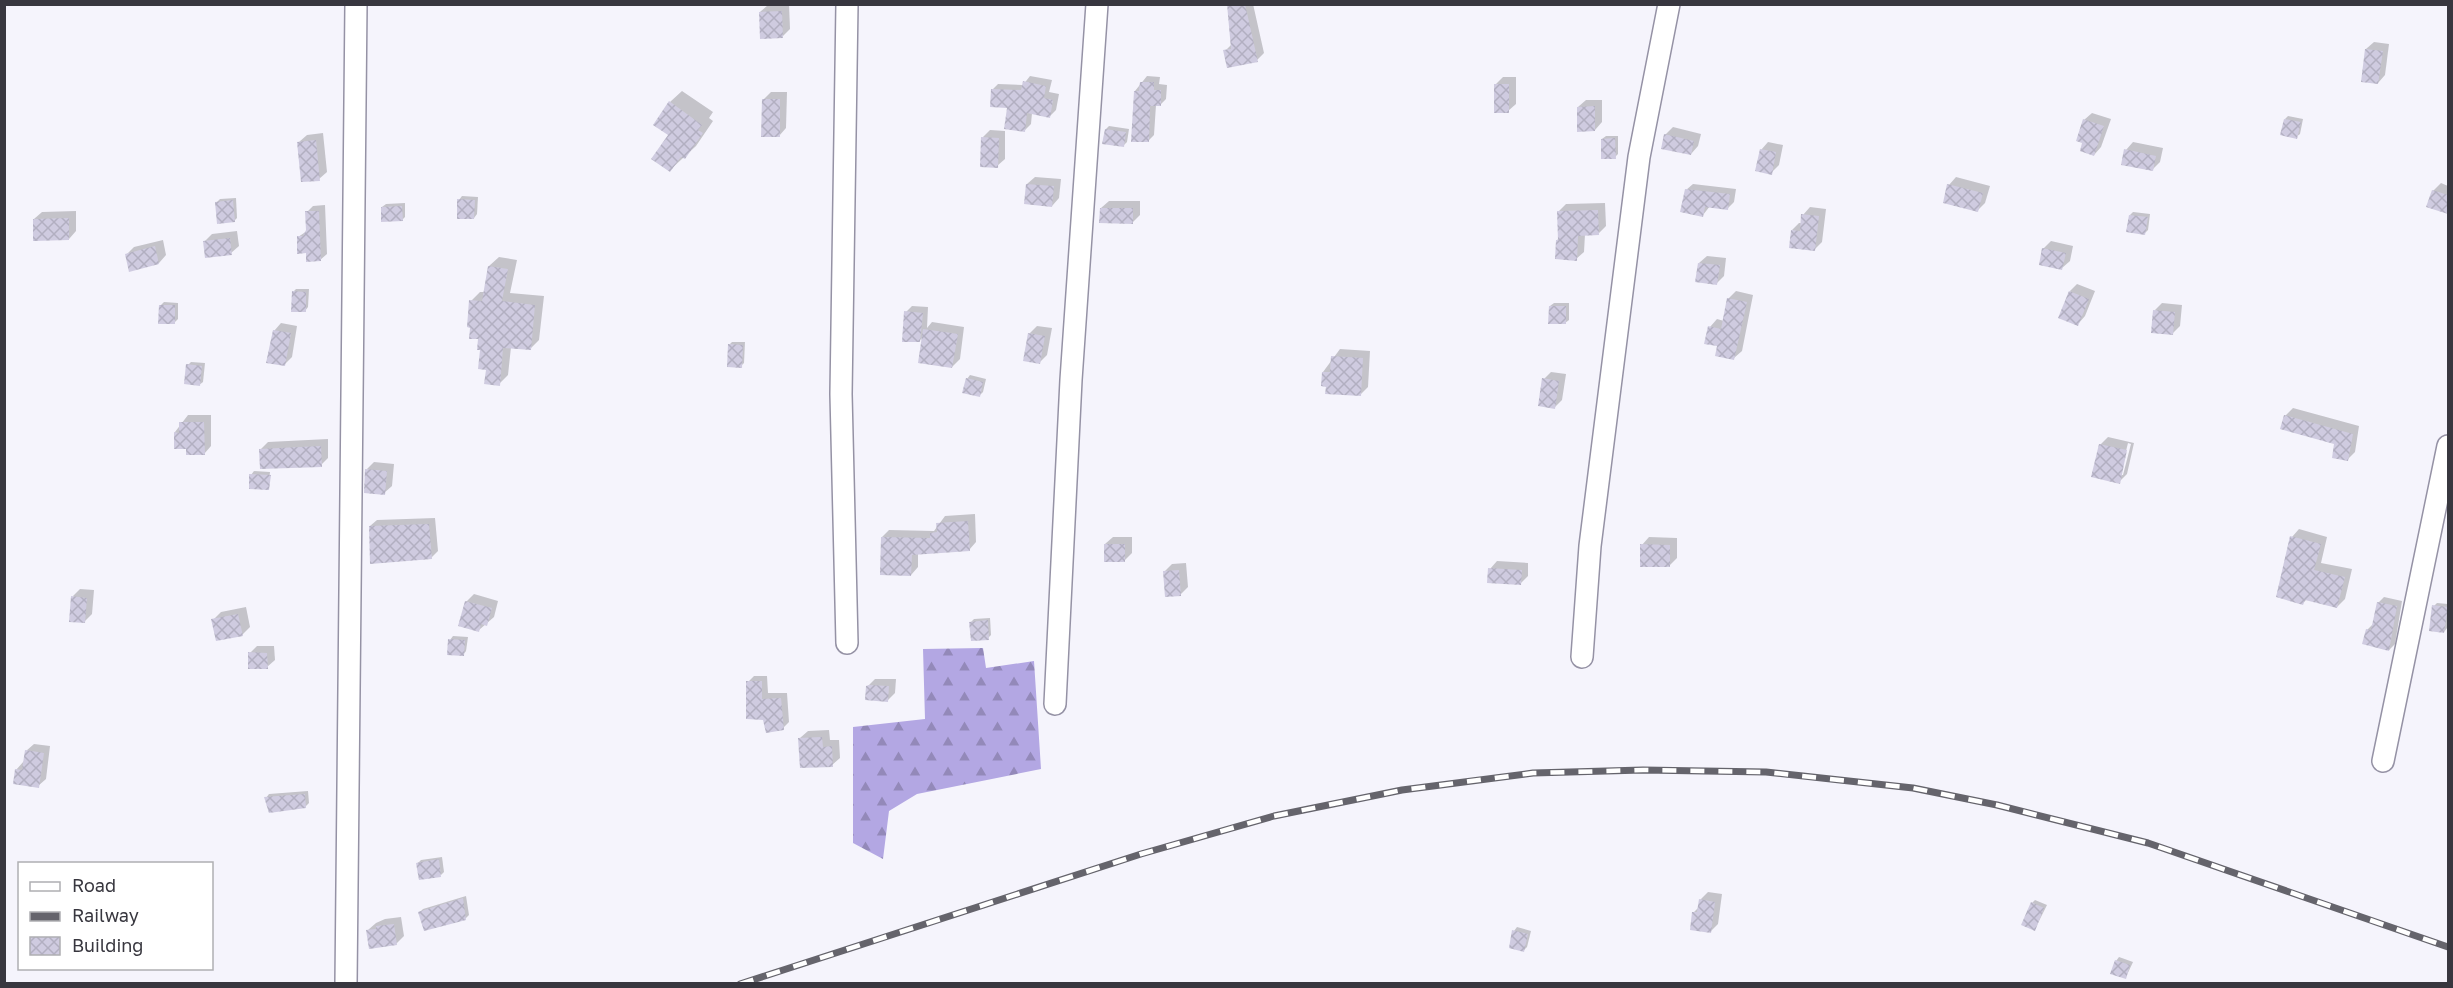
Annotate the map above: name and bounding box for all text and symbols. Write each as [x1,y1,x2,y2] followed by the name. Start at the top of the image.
[18,862,213,970] legend
[72,874,116,896] text: Road
[72,904,139,926] text: Railway
[72,934,143,956] text: Building

